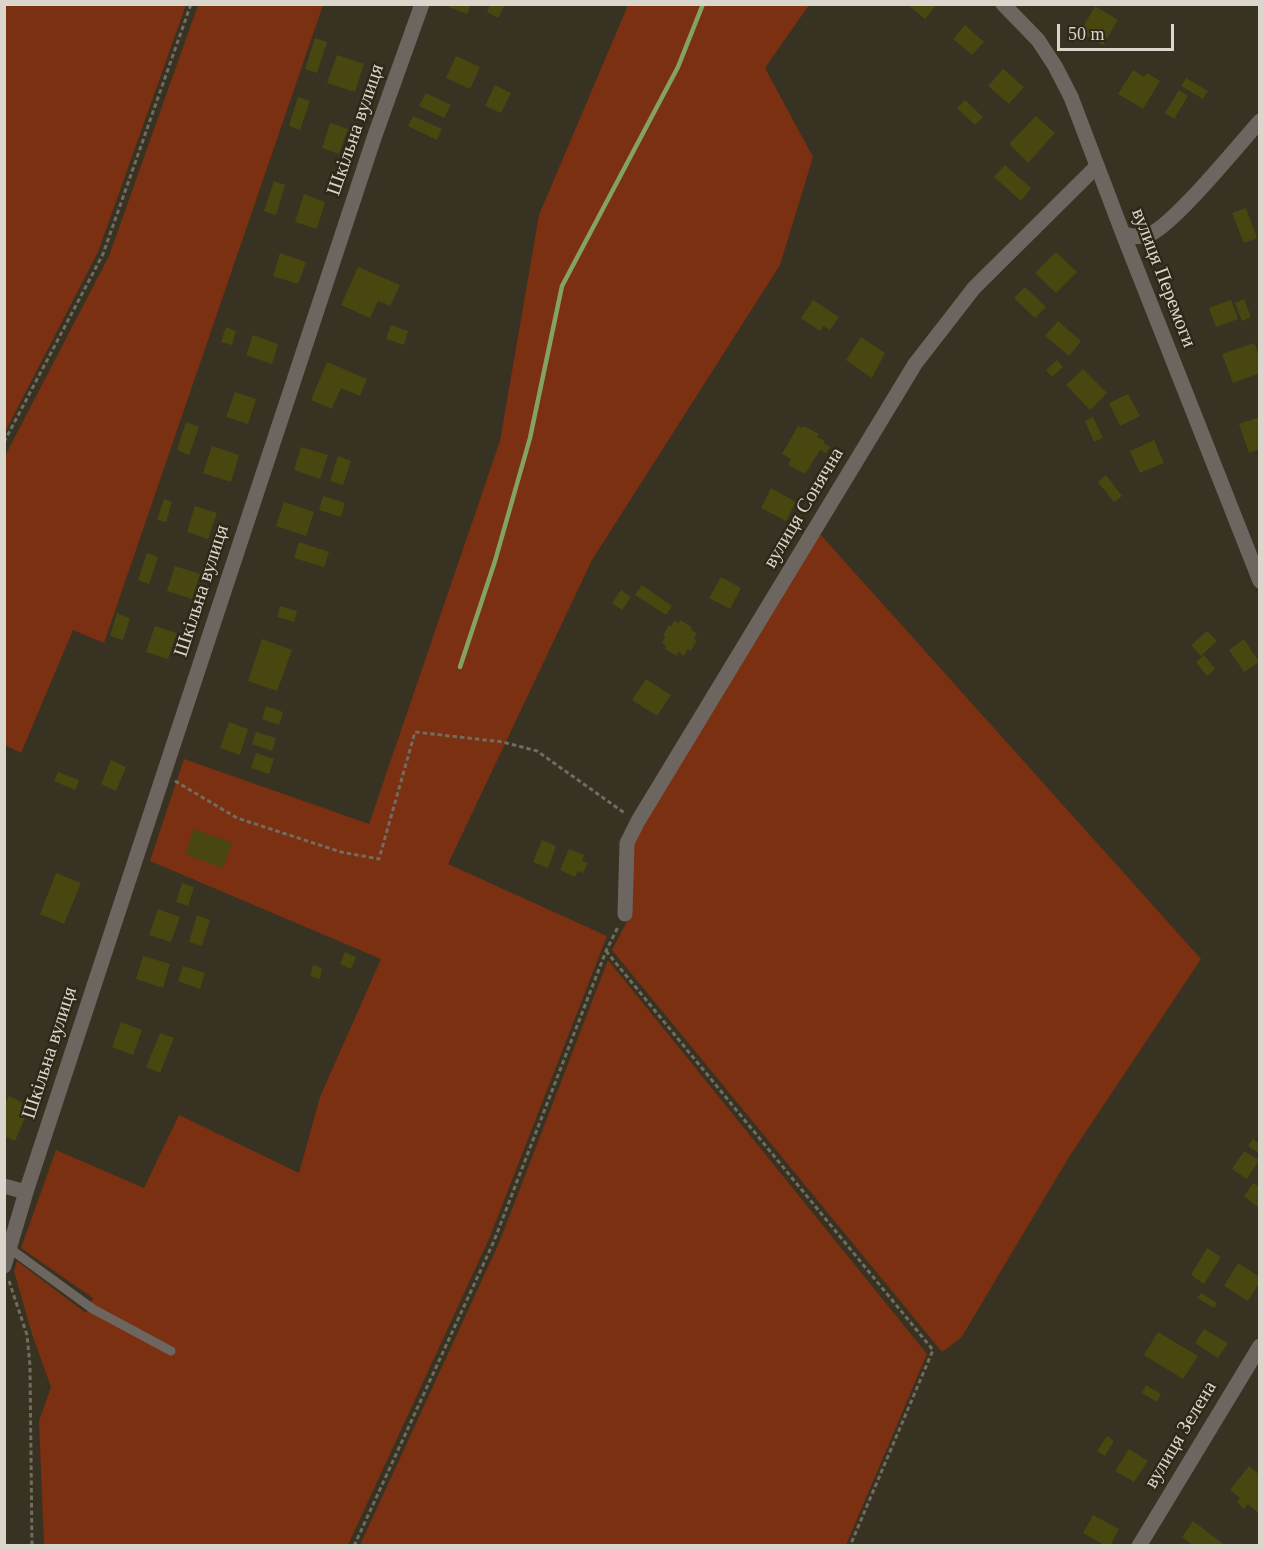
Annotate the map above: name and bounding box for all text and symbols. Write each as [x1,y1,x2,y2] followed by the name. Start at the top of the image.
[1060,12,1177,50] scale bar
[1068,24,1105,44] text: 50 m
[322,61,390,199] street label: Шкільна вулиця
[1125,205,1201,351] street label: вулиця Перемоги
[759,443,849,573] street label: вулиця Сонячна
[169,522,235,660] street label: Шкільна вулиця
[17,984,83,1122] street label: Шкільна вулиця
[1140,1377,1222,1493] street label: вулиця Зелена

